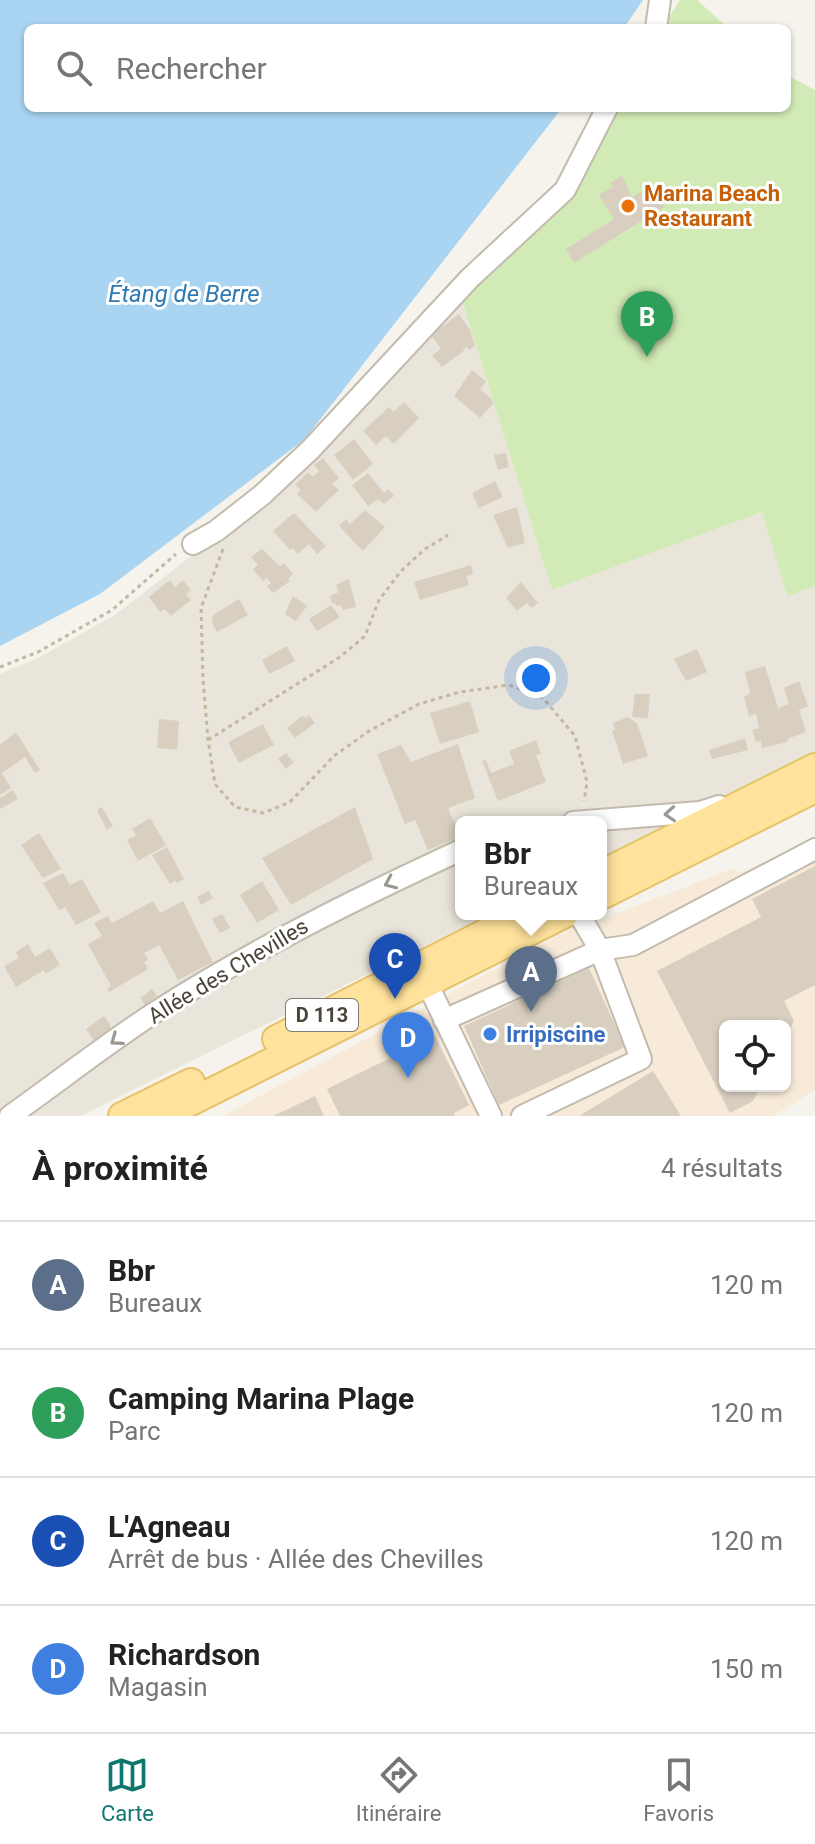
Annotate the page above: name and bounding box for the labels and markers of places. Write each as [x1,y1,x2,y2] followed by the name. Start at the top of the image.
[644,181,780,231] place label: Marina Beach Restaurant
[619,197,637,215] marker: Marina Beach Restaurant
[621,291,673,357] pin: B
[369,933,421,999] pin: C
[505,946,557,1012] pin: A
[382,1012,434,1078] pin: D
[506,1022,605,1047] place label: Irripiscine
[481,1025,499,1043] marker: Irripiscine

